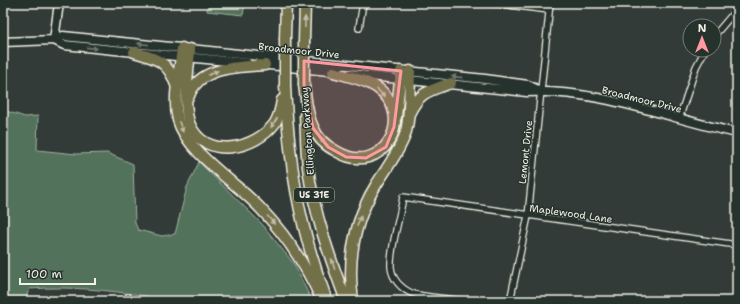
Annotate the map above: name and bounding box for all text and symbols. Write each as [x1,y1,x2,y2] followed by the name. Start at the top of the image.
[302,15,308,28] one-way arrow
[682,18,722,58] north arrow
[698,21,707,36] text: N
[258,40,341,61] street label: Broadmoor Drive
[137,41,149,47] one-way arrow
[86,45,98,51] one-way arrow
[208,70,219,76] one-way arrow
[451,73,464,80] one-way arrow
[601,83,683,116] street label: Broadmoor Drive
[298,86,317,175] street label: Ellington Parkway
[377,88,386,98] one-way arrow
[270,117,277,128] one-way arrow
[516,119,535,184] street label: Lemont Drive
[178,122,184,134] one-way arrow
[319,137,329,147] one-way arrow
[294,188,334,202] road number: US 31E
[529,201,614,226] street label: Maplewood Lane
[266,214,275,225] one-way arrow
[356,215,362,227] one-way arrow
[330,258,336,270] one-way arrow
[20,260,95,286] scale bar
[26,266,62,282] text: 100 m

